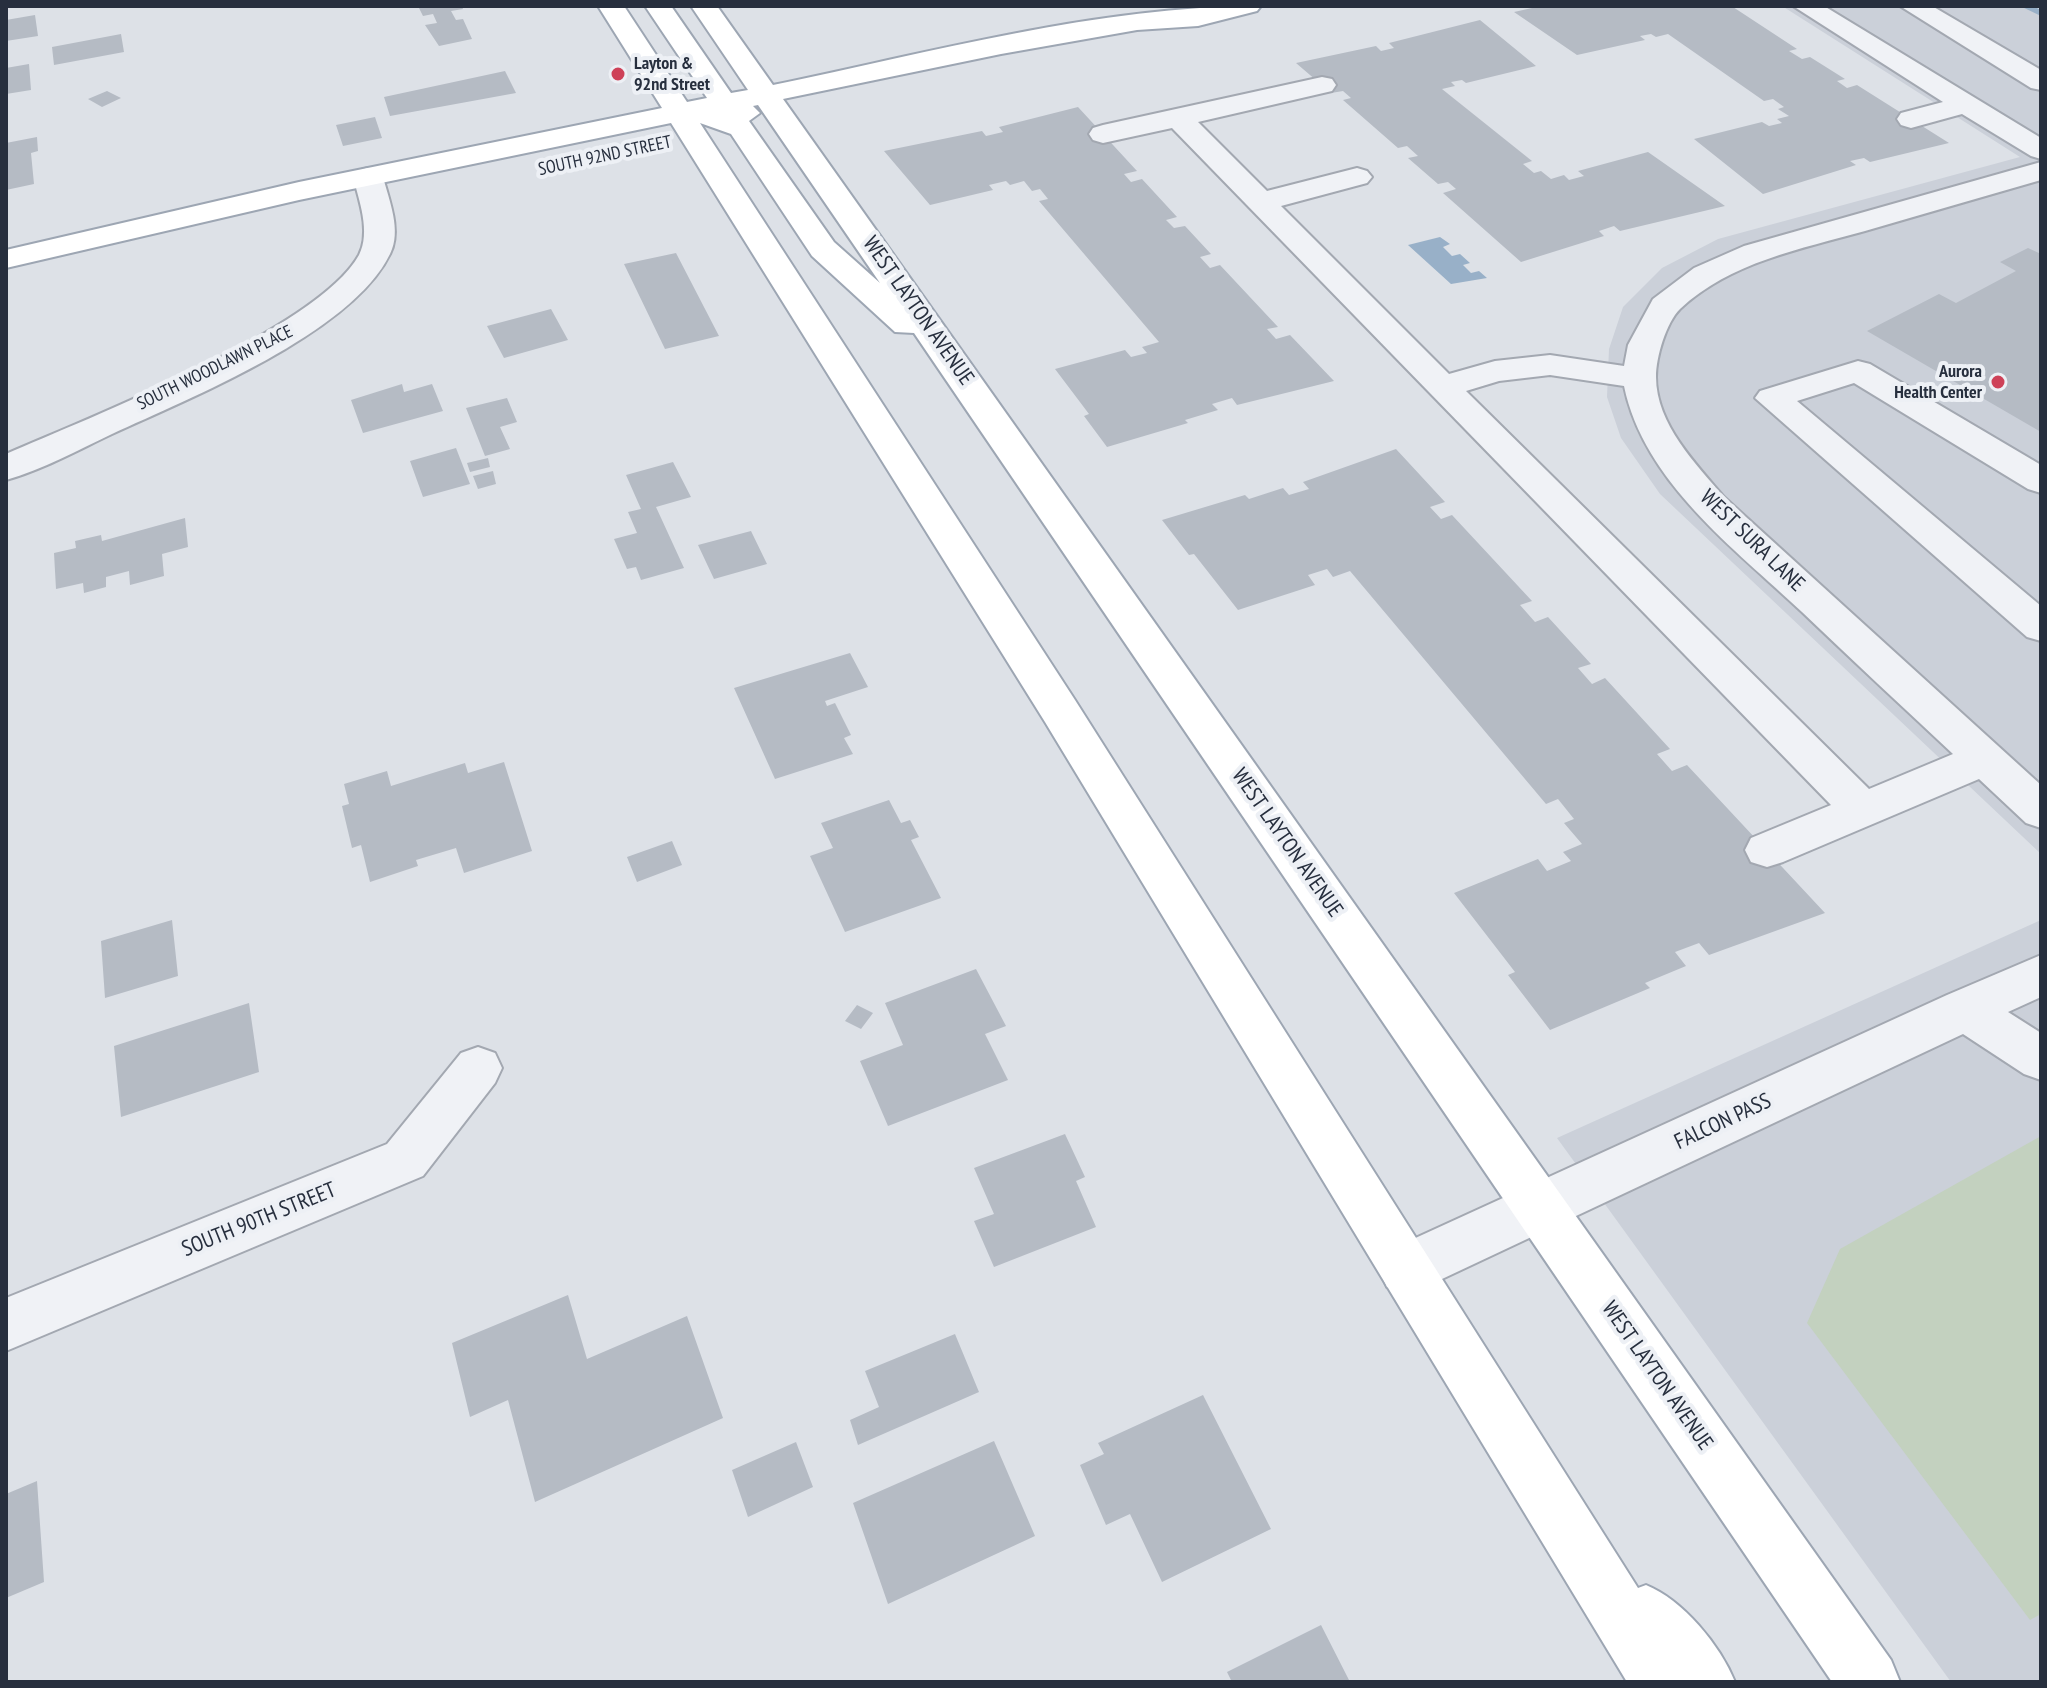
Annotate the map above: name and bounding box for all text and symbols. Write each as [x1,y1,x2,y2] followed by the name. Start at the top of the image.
[634,53,710,96] place label: Layton & 92nd Street
[609,65,627,83] marker: Layton & 92nd Street
[536,131,674,181] street label: SOUTH 92ND STREET
[857,232,979,390] street label: WEST LAYTON AVENUE
[134,321,296,415] street label: SOUTH WOODLAWN PLACE
[1894,361,1982,404] place label: Aurora Health Center
[1989,373,2007,391] marker: Aurora Health Center
[1694,485,1810,597] street label: WEST SURA LANE
[1226,764,1348,922] street label: WEST LAYTON AVENUE
[1671,1088,1775,1156] street label: FALCON PASS
[178,1177,340,1263] street label: SOUTH 90TH STREET
[1596,1297,1718,1455] street label: WEST LAYTON AVENUE

